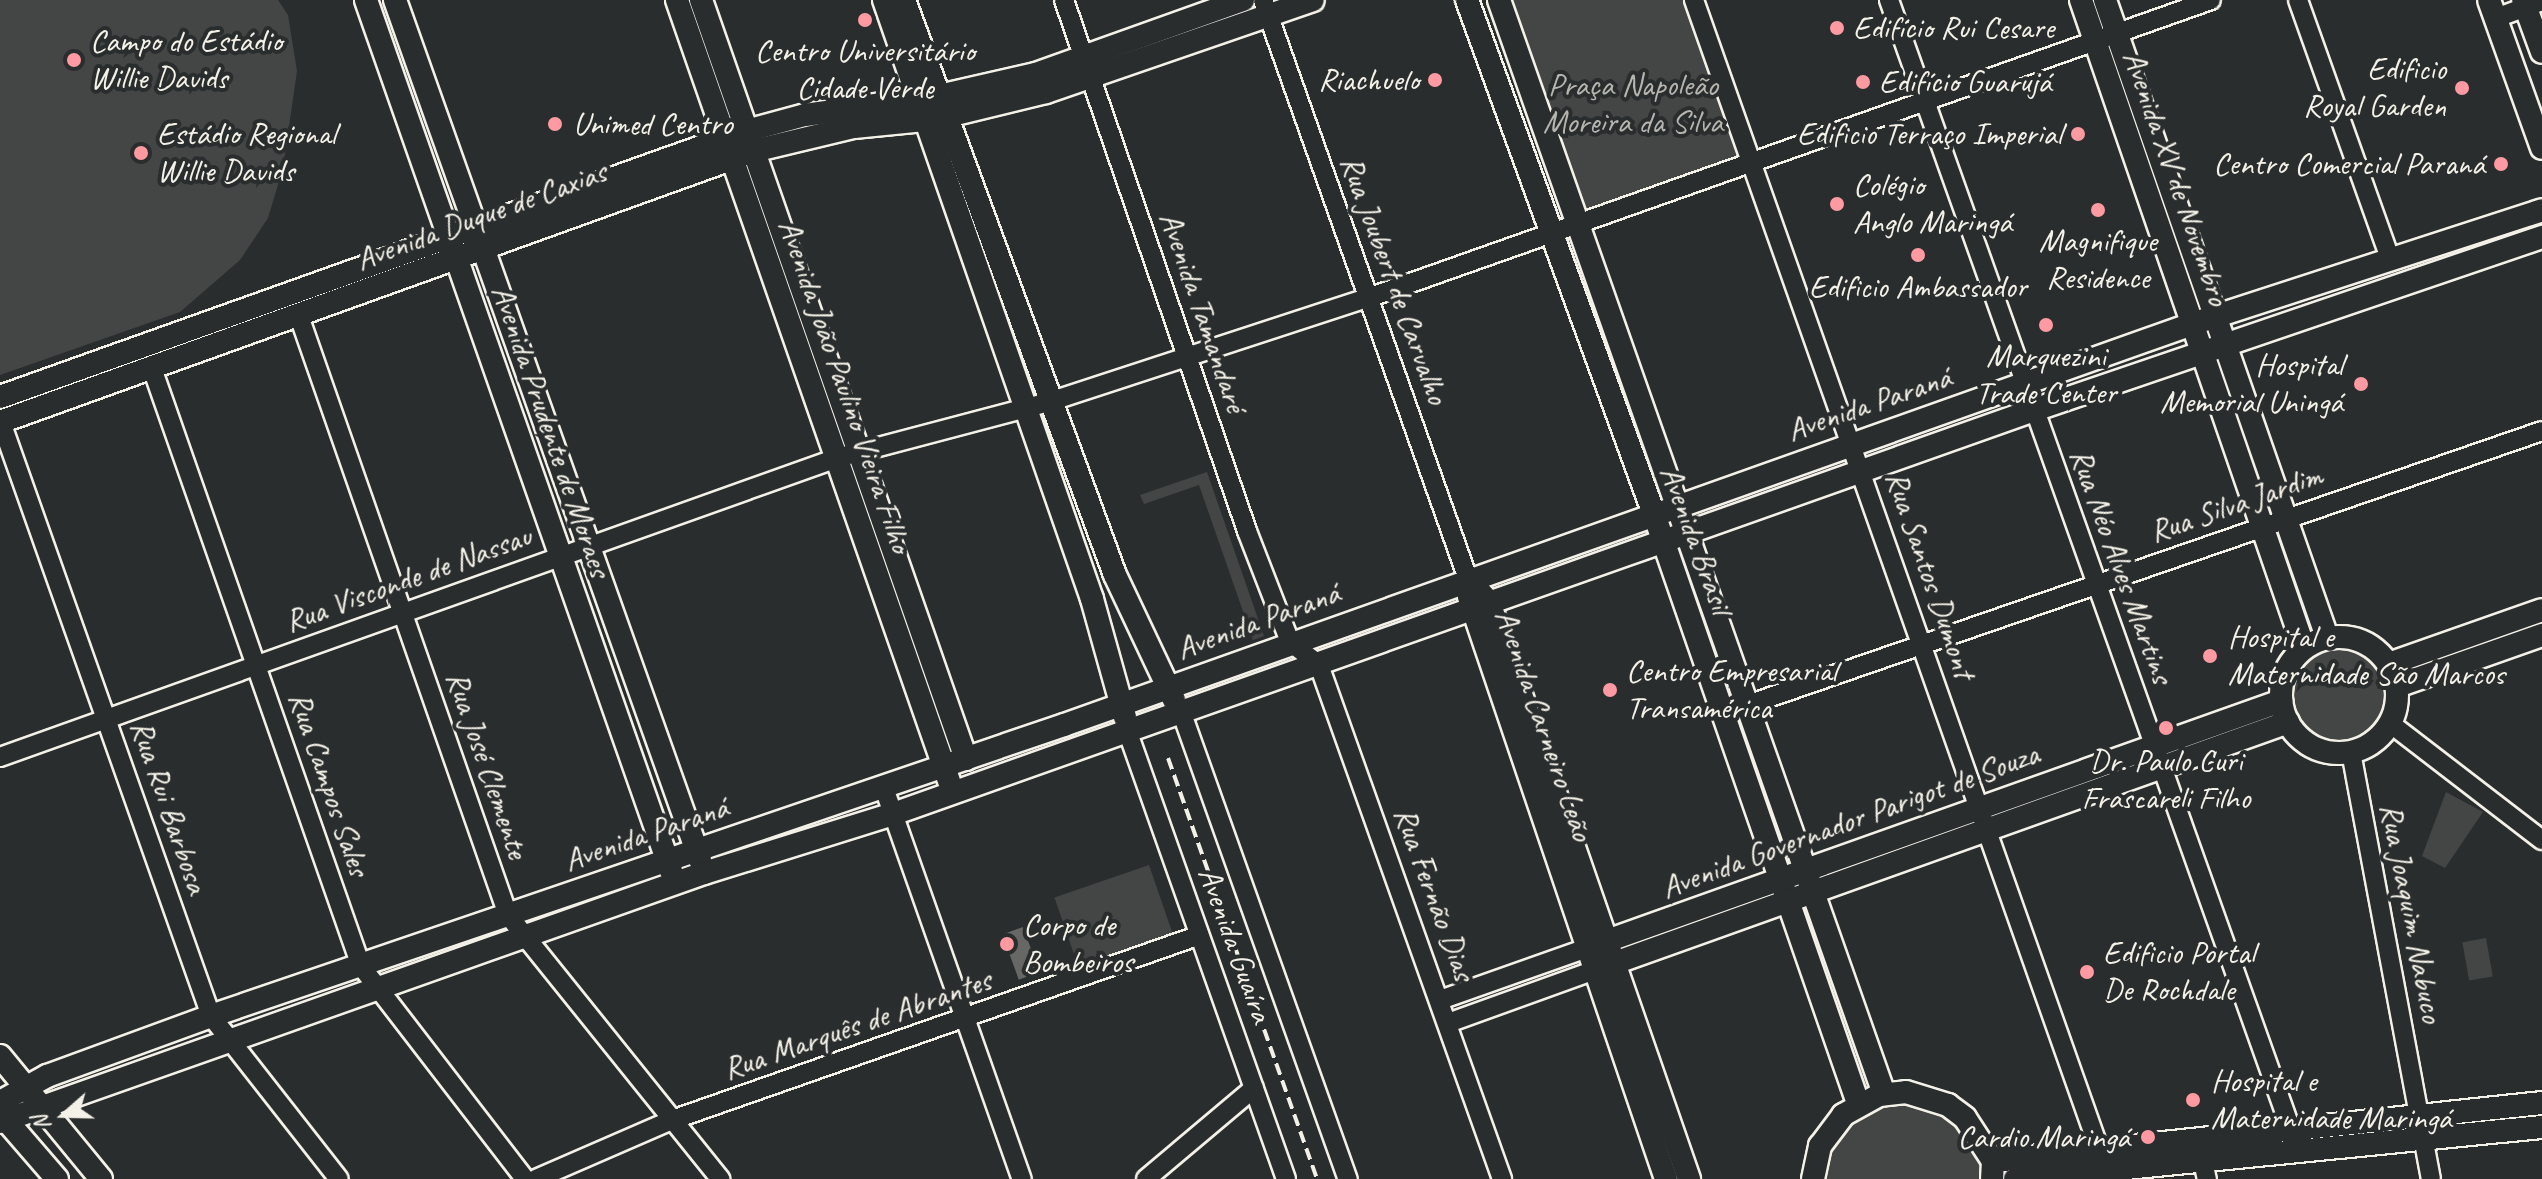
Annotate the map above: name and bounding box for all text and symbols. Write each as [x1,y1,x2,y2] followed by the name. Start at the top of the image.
[1853,9,2053,47] place label: Edifício Rui Cesare
[856,11,874,29] marker: Centro Universitário Cidade Verde
[1828,19,1846,37] marker: Edifício Rui Cesare
[90,23,282,98] place label: Campo do Estádio Willie Davids
[755,33,975,108] place label: Centro Universitário Cidade Verde
[2114,44,2238,312] street label: Avenida XV de Novembro
[65,51,83,69] marker: Campo do Estádio Willie Davids
[2303,51,2446,126] place label: Edificio Royal Garden
[1318,61,1419,99] place label: Riachuelo
[1879,63,2050,101] place label: Edifício Guarujá
[1543,67,1723,142] park label: Praça Napoleão Moreira da Silva
[1426,71,1444,89] marker: Riachuelo
[1854,73,1872,91] marker: Edifício Guarujá
[2453,79,2471,97] marker: Edificio Royal Garden
[573,105,732,143] place label: Unimed Centro
[544,113,566,135] marker: Unimed Centro
[1798,115,2062,153] place label: Edificio Terraço Imperial
[157,116,337,191] place label: Estádio Regional Willie Davids
[2069,125,2087,143] marker: Edificio Terraço Imperial
[132,144,150,162] marker: Estádio Regional Willie Davids
[2212,145,2485,183] place label: Centro Comercial Paraná
[1331,150,1457,410] street label: Rua Joubert de Carvalho
[350,153,612,279] street label: Avenida Duque de Caxias
[2492,155,2510,173] marker: Centro Comercial Paraná
[1853,167,2013,242] place label: Colégio Anglo Maringá
[1828,195,1846,213] marker: Colégio Anglo Maringá
[2089,201,2107,219] marker: Magnifique Residence
[1151,207,1255,417] street label: Avenida Tamandaré
[770,213,920,559] street label: Avenida João Paulino Vieira Filho
[2039,223,2157,298] place label: Magnifique Residence
[1909,246,1927,264] marker: Edificio Ambassador
[1809,268,2027,306] place label: Edificio Ambassador
[483,280,619,582] street label: Avenida Prudente de Moraes
[2037,316,2055,334] marker: Marquezini Trade Center
[1976,338,2116,413] place label: Marquezini Trade Center
[2160,347,2343,422] place label: Hospital Memorial Uningá
[1782,358,1956,450] street label: Avenida Paraná
[2350,373,2372,395] marker: Hospital Memorial Uningá
[2060,443,2182,689] street label: Rua Néo Alves Martins
[2145,457,2327,551] street label: Rua Silva Jardim
[1651,461,1741,619] street label: Avenida Brasil
[1876,466,1984,684] street label: Rua Santos Dumont
[280,517,536,641] street label: Rua Visconde de Nassau
[1171,574,1345,668] street label: Avenida Paraná
[1486,604,1602,846] street label: Avenida Carneiro Leão
[2228,619,2506,694] place label: Hospital e Maternidade São Marcos
[2199,645,2221,667] marker: Hospital e Maternidade São Marcos
[1626,653,1837,728] place label: Centro Empresarial Transamérica
[437,667,537,863] street label: Rua José Clemente
[1601,681,1619,699] marker: Centro Empresarial Transamérica
[279,686,379,882] street label: Rua Campos Sales
[121,715,217,899] street label: Rua Rui Barbosa
[2155,717,2177,739] marker: Dr. Paulo Curi Frascareli Filho
[1656,735,2044,907] street label: Avenida Governador Parigot de Souza
[2082,743,2250,818] place label: Dr. Paulo Curi Frascareli Filho
[559,788,733,880] street label: Avenida Paraná
[2371,801,2451,1025] street label: Rua Joaquim Nabuco
[1385,803,1483,985] street label: Rua Fernão Dias
[1189,862,1281,1028] street label: Avenida Guaíra
[1023,907,1133,982] place label: Corpo de Bombeiros
[998,935,1016,953] marker: Corpo de Bombeiros
[2103,935,2255,1010] place label: Edificio Portal De Rochdale
[717,961,997,1089] street label: Rua Marquês de Abrantes
[2078,963,2096,981] marker: Edificio Portal De Rochdale
[2211,1063,2452,1138] place label: Hospital e Maternidade Maringá
[24,1075,104,1155] north arrow
[2182,1089,2204,1111] marker: Hospital e Maternidade Maringá
[26,1112,57,1134] text: N
[1958,1118,2130,1156] place label: Cardio Maringá
[2137,1126,2159,1148] marker: Cardio Maringá

